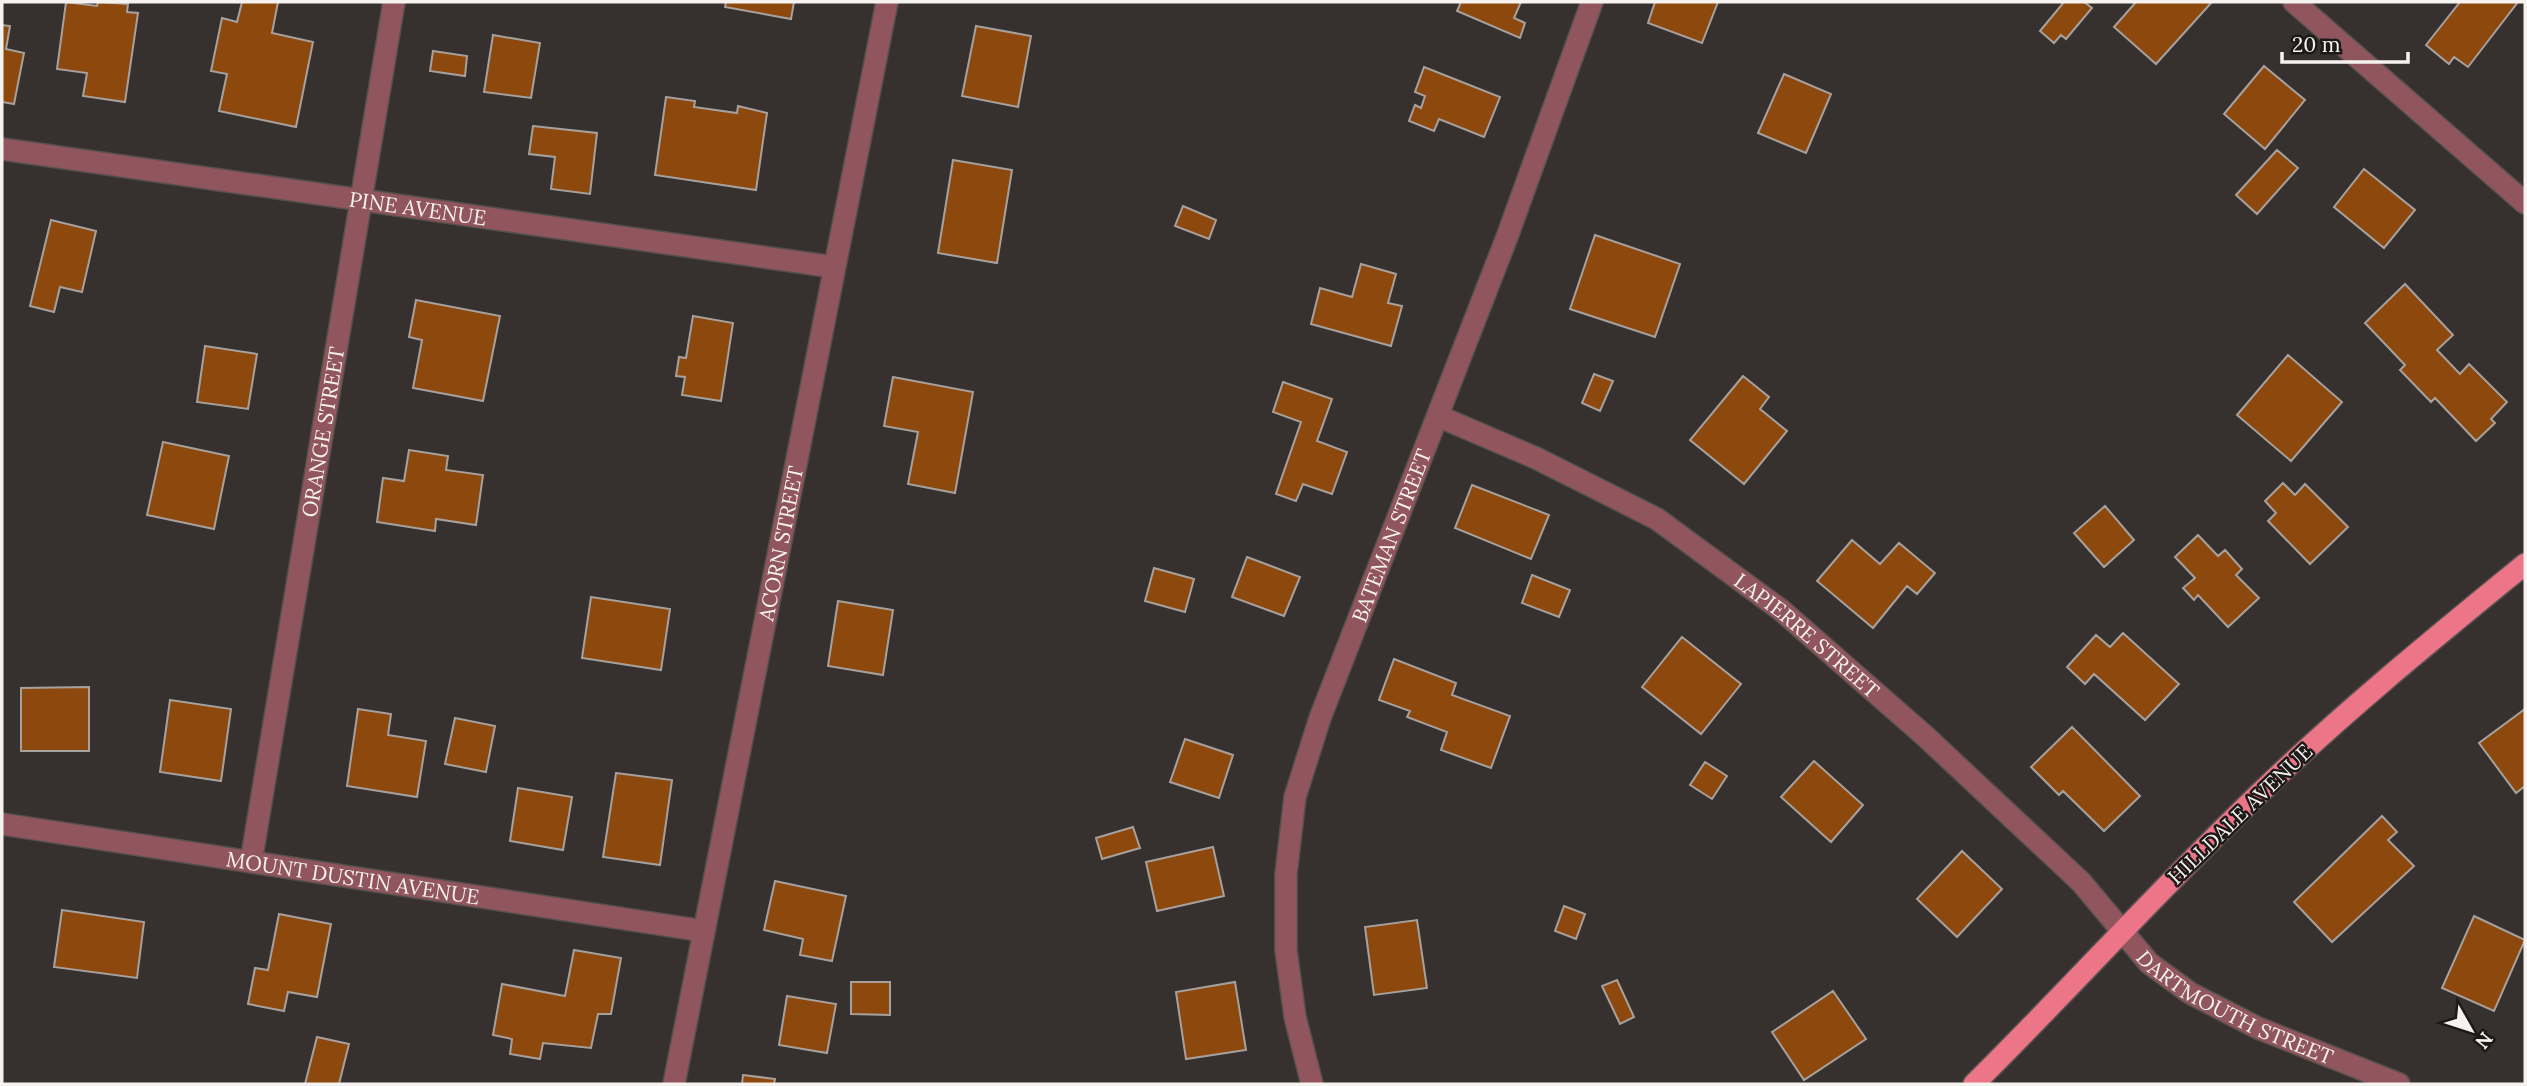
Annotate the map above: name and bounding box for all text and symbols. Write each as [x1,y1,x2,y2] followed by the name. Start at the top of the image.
[2282,21,2408,65] scale bar
[2292,31,2341,58] text: 20 m
[347,185,488,231] street label: PINE AVENUE
[295,345,350,519] street label: ORANGE STREET
[1345,445,1437,626] street label: BATEMAN STREET
[752,464,809,624] street label: ACORN STREET
[1729,567,1885,704] street label: LAPIERRE STREET
[2162,738,2318,890] street label: HILLDALE AVENUE
[224,845,481,910] street label: MOUNT DUSTIN AVENUE
[2130,945,2337,1070] street label: DARTMOUTH STREET
[2436,995,2506,1065] north arrow
[2470,1027,2498,1054] text: N

